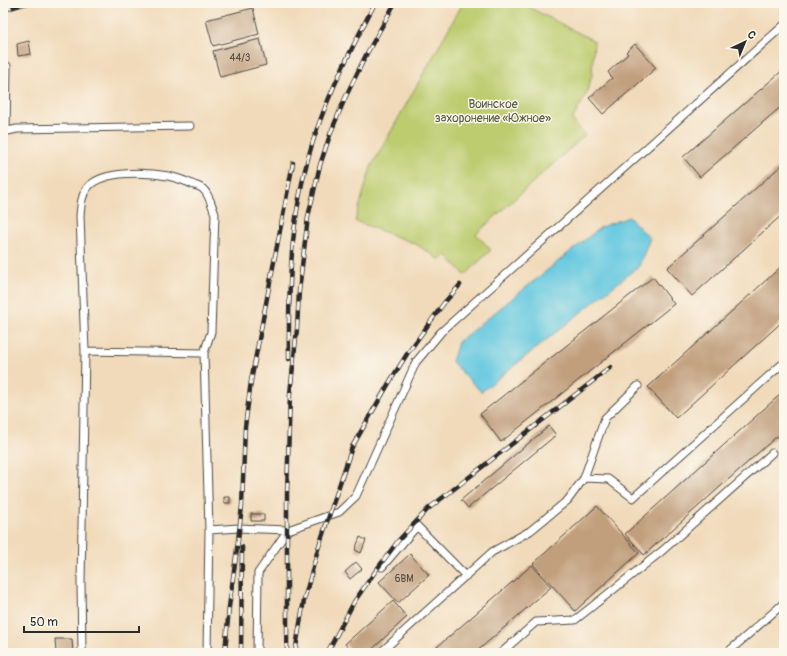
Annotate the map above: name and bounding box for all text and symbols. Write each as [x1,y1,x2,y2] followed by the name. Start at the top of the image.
[725,22,765,62] north arrow
[745,28,759,42] text: С
[230,52,251,64] house number: 44/3
[435,97,551,126] park label: Воинское захоронение «Южное»
[395,573,413,585] house number: 6ВМ
[24,608,139,634] scale bar
[30,615,58,630] text: 50 m

